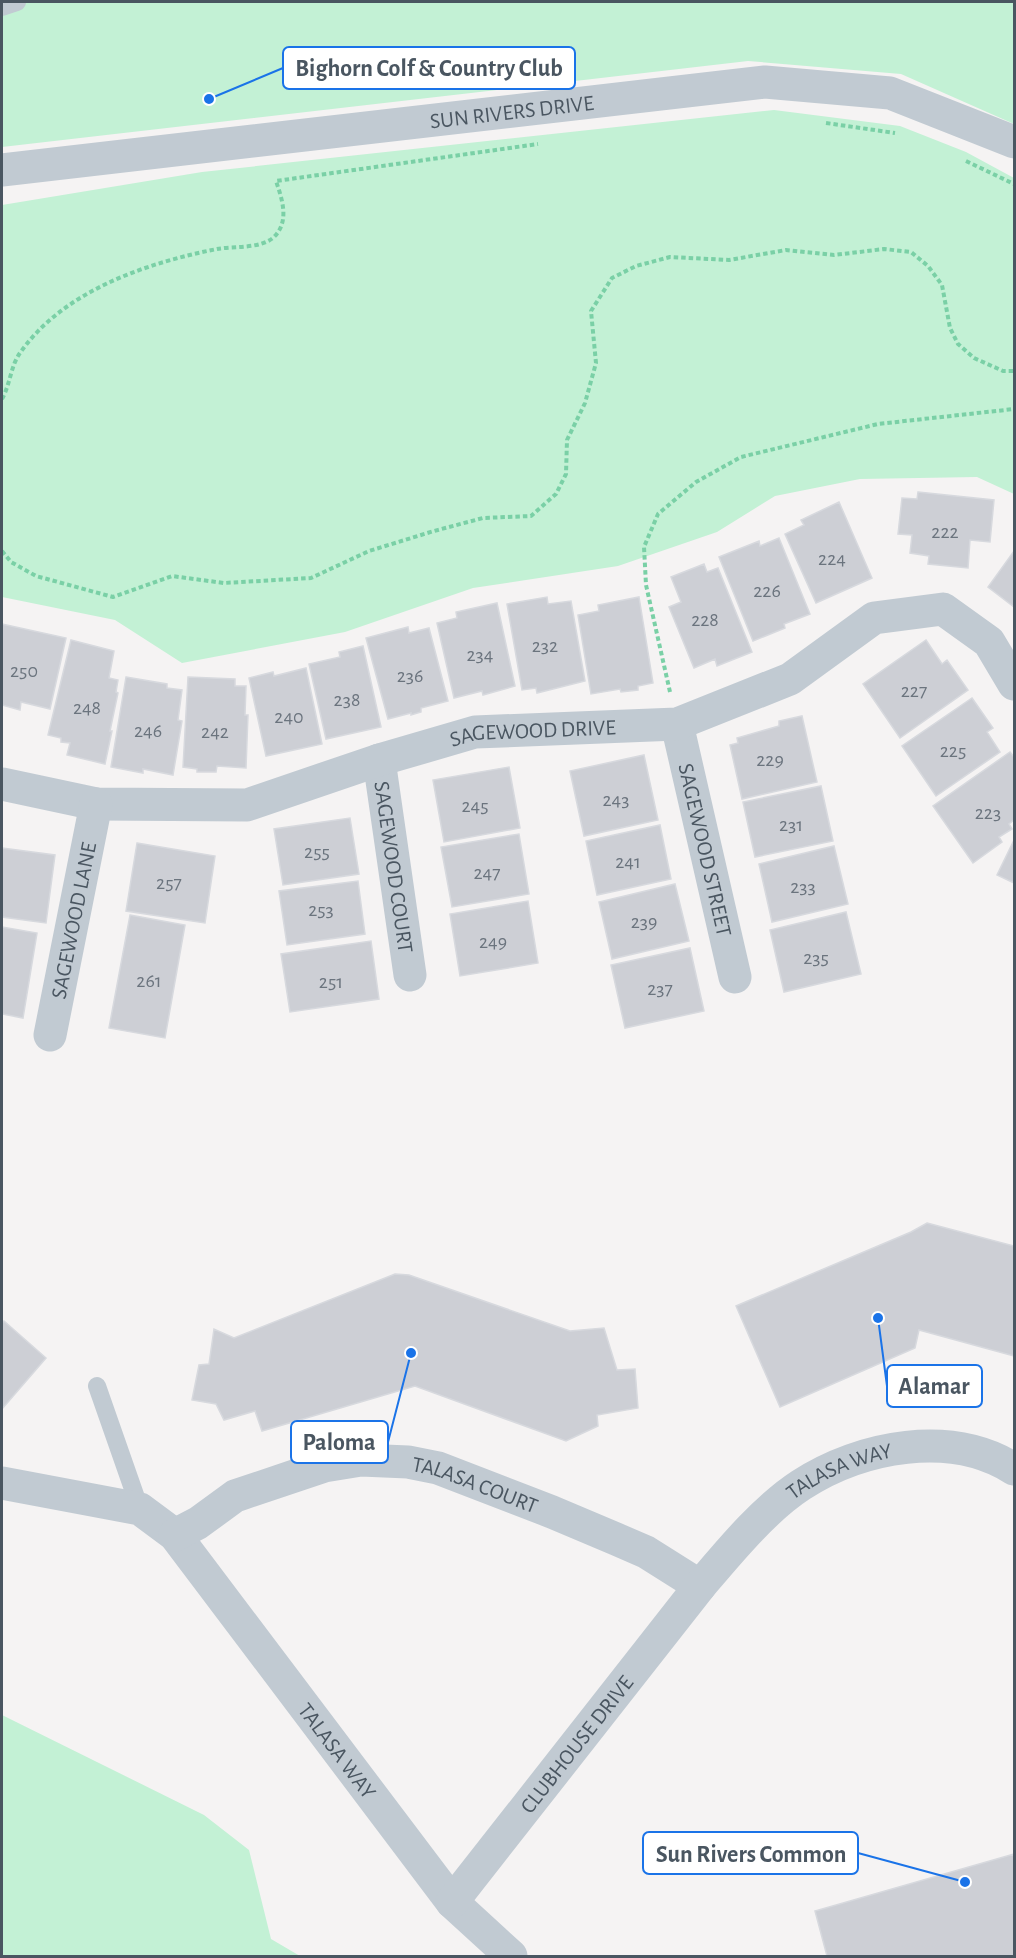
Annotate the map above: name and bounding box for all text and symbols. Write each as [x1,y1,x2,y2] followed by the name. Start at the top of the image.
[283,47,575,89] callout: Bighorn Colf & Country Club
[295,57,563,81] text: Bighorn Colf & Country Club
[429,92,595,133] street label: SUN RIVERS DRIVE
[931,522,959,542] house number: 222
[818,549,846,569] house number: 224
[753,581,781,601] house number: 226
[691,610,719,630] house number: 228
[532,636,558,656] house number: 232
[467,645,493,665] house number: 234
[10,661,38,681] house number: 250
[397,666,423,686] house number: 236
[901,681,927,701] house number: 227
[334,690,360,710] house number: 238
[73,698,101,718] house number: 248
[274,707,304,727] house number: 240
[447,716,617,751] street label: SAGEWOOD DRIVE
[134,721,162,741] house number: 246
[201,722,229,742] house number: 242
[940,741,966,761] house number: 225
[756,750,784,770] house number: 229
[674,761,735,939] street label: SAGEWOOD STREET
[370,780,417,955] street label: SAGEWOOD COURT
[603,790,629,810] house number: 243
[461,796,489,816] house number: 245
[975,803,1001,823] house number: 223
[779,815,803,835] house number: 231
[47,840,100,1001] street label: SAGEWOOD LANE
[304,842,330,862] house number: 255
[615,852,641,872] house number: 241
[473,863,501,883] house number: 247
[156,873,182,893] house number: 257
[790,877,816,897] house number: 233
[308,900,334,920] house number: 253
[631,912,657,932] house number: 239
[479,932,507,952] house number: 249
[803,948,829,968] house number: 235
[136,971,162,991] house number: 261
[319,972,343,992] house number: 251
[647,979,673,999] house number: 237
[887,1365,982,1407] callout: Alamar
[898,1375,970,1399] text: Alamar
[291,1421,388,1463] callout: Paloma
[302,1431,376,1455] text: Paloma
[782,1440,894,1504] street label: TALASA WAY
[410,1453,541,1518] street label: TALASA COURT
[516,1671,638,1818] street label: CLUBHOUSE DRIVE
[294,1699,380,1803] street label: TALASA WAY
[643,1832,858,1874] callout: Sun Rivers Common
[656,1843,846,1867] text: Sun Rivers Common

